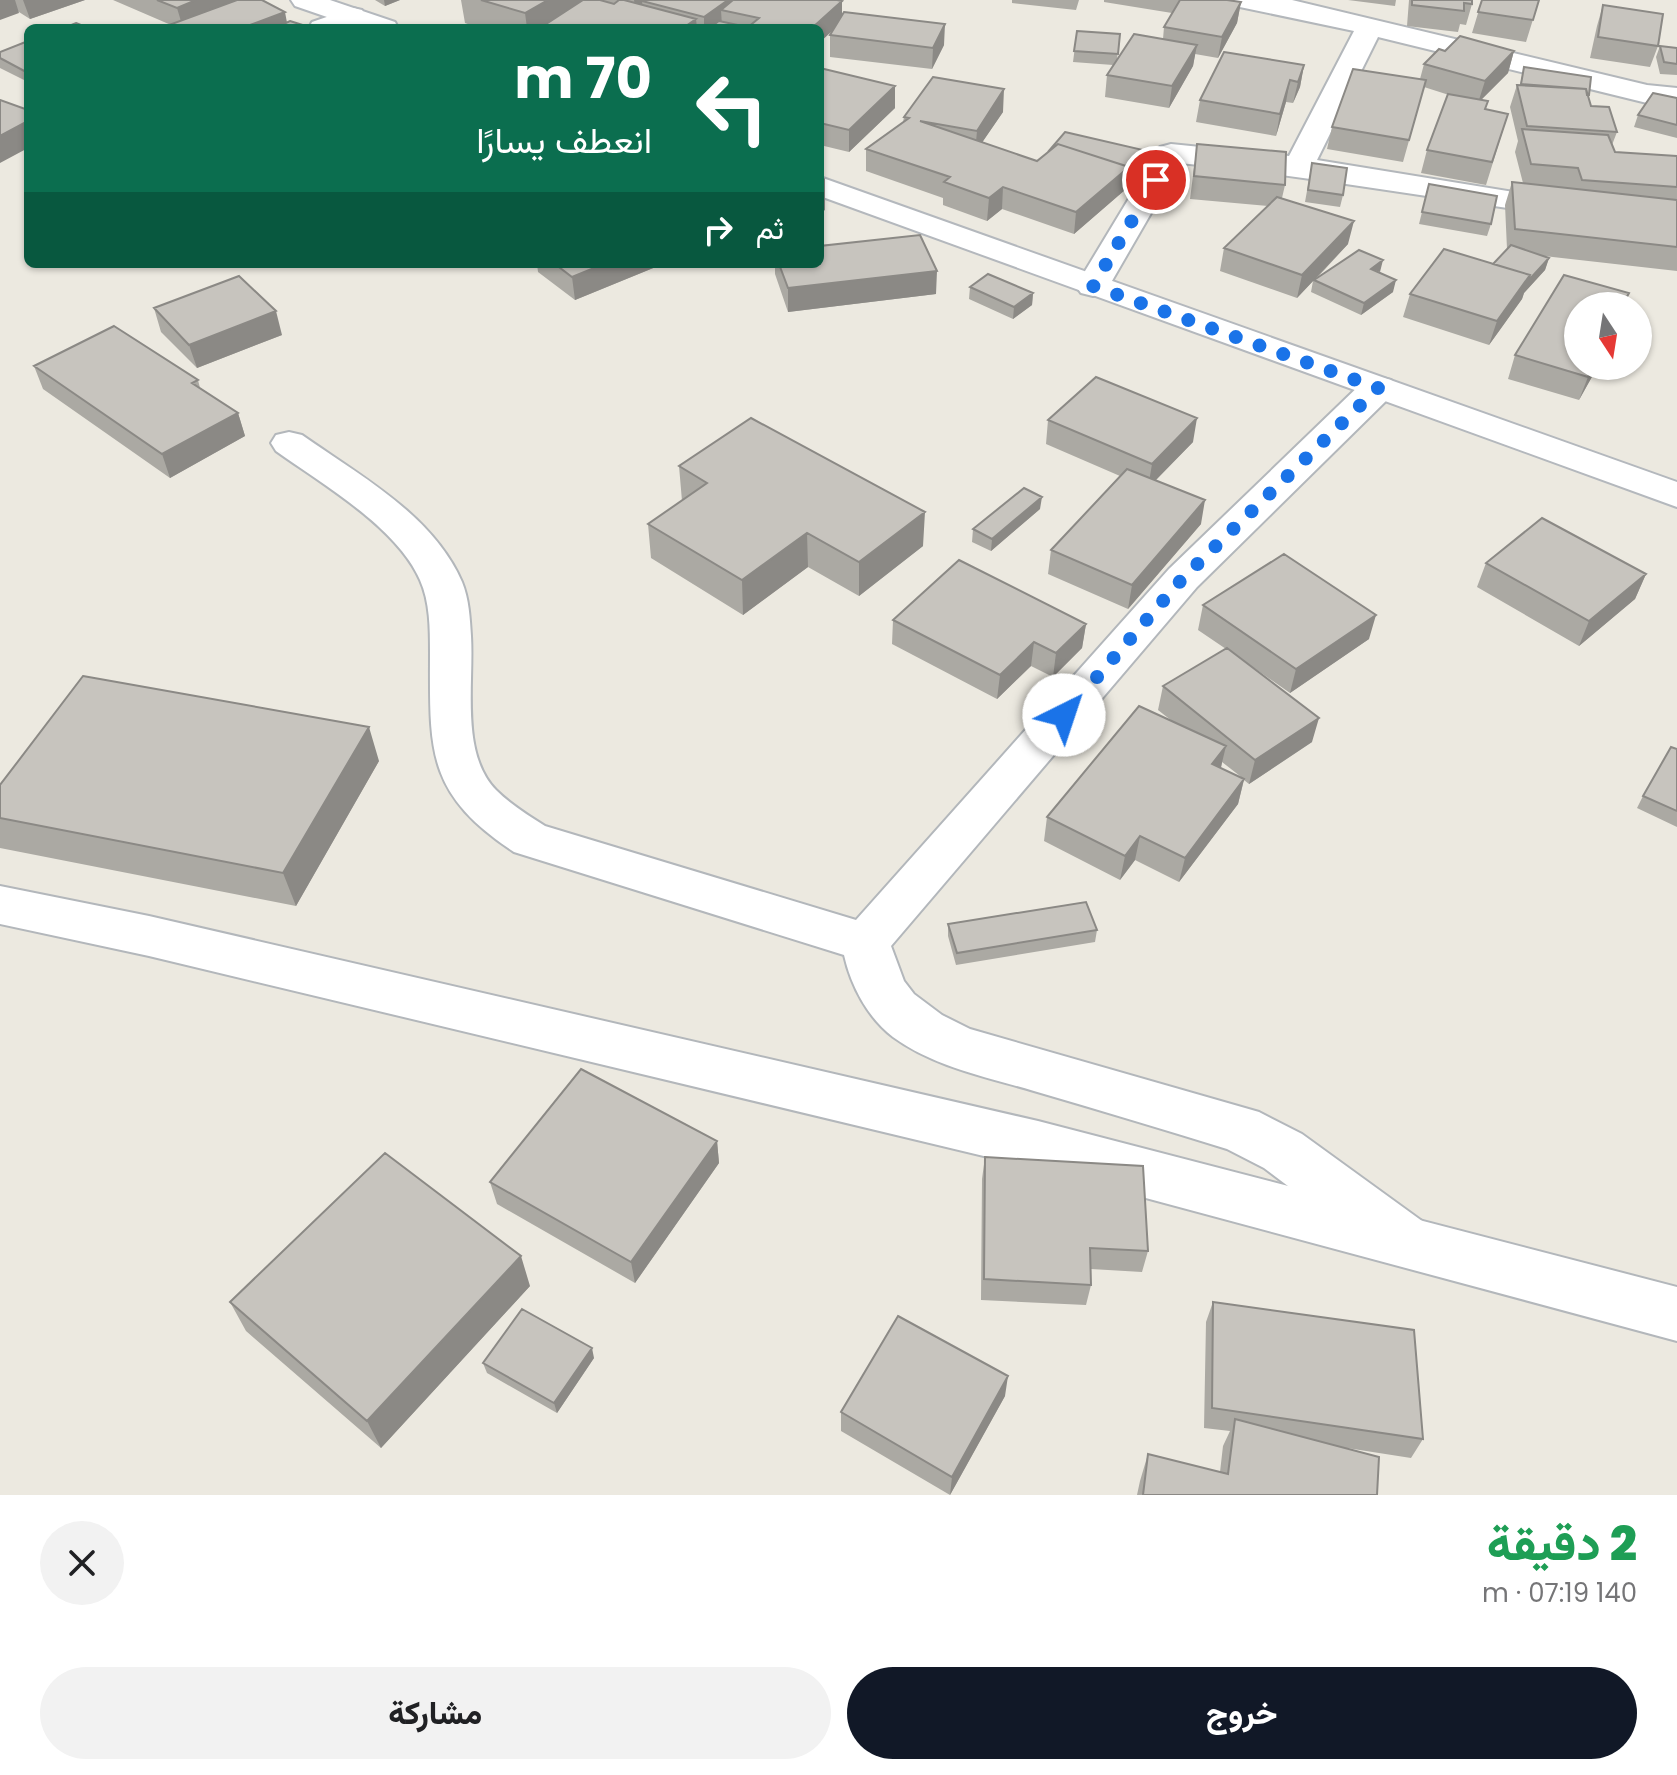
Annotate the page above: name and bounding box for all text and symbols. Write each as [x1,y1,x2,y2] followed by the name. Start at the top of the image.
[514,39,652,118] text: 70 m
[680,56,784,160] icon: left
[476,115,652,166] text: انعطف يسارًا
[1122,146,1190,214] pin
[1134,158,1178,202] icon: arrive
[756,207,784,250] text: ثم
[696,208,740,252] icon: right
[1564,292,1652,380] north arrow
[1564,292,1652,380] map controls
[1022,673,1106,757] position arrow
[1487,1510,1637,1577] text: 2 دقيقة
[40,1521,124,1605] button: close
[1482,1575,1637,1611] text: 140 m · 07:19
[40,1667,831,1759] button: مشاركة
[847,1667,1637,1759] button: خروج

